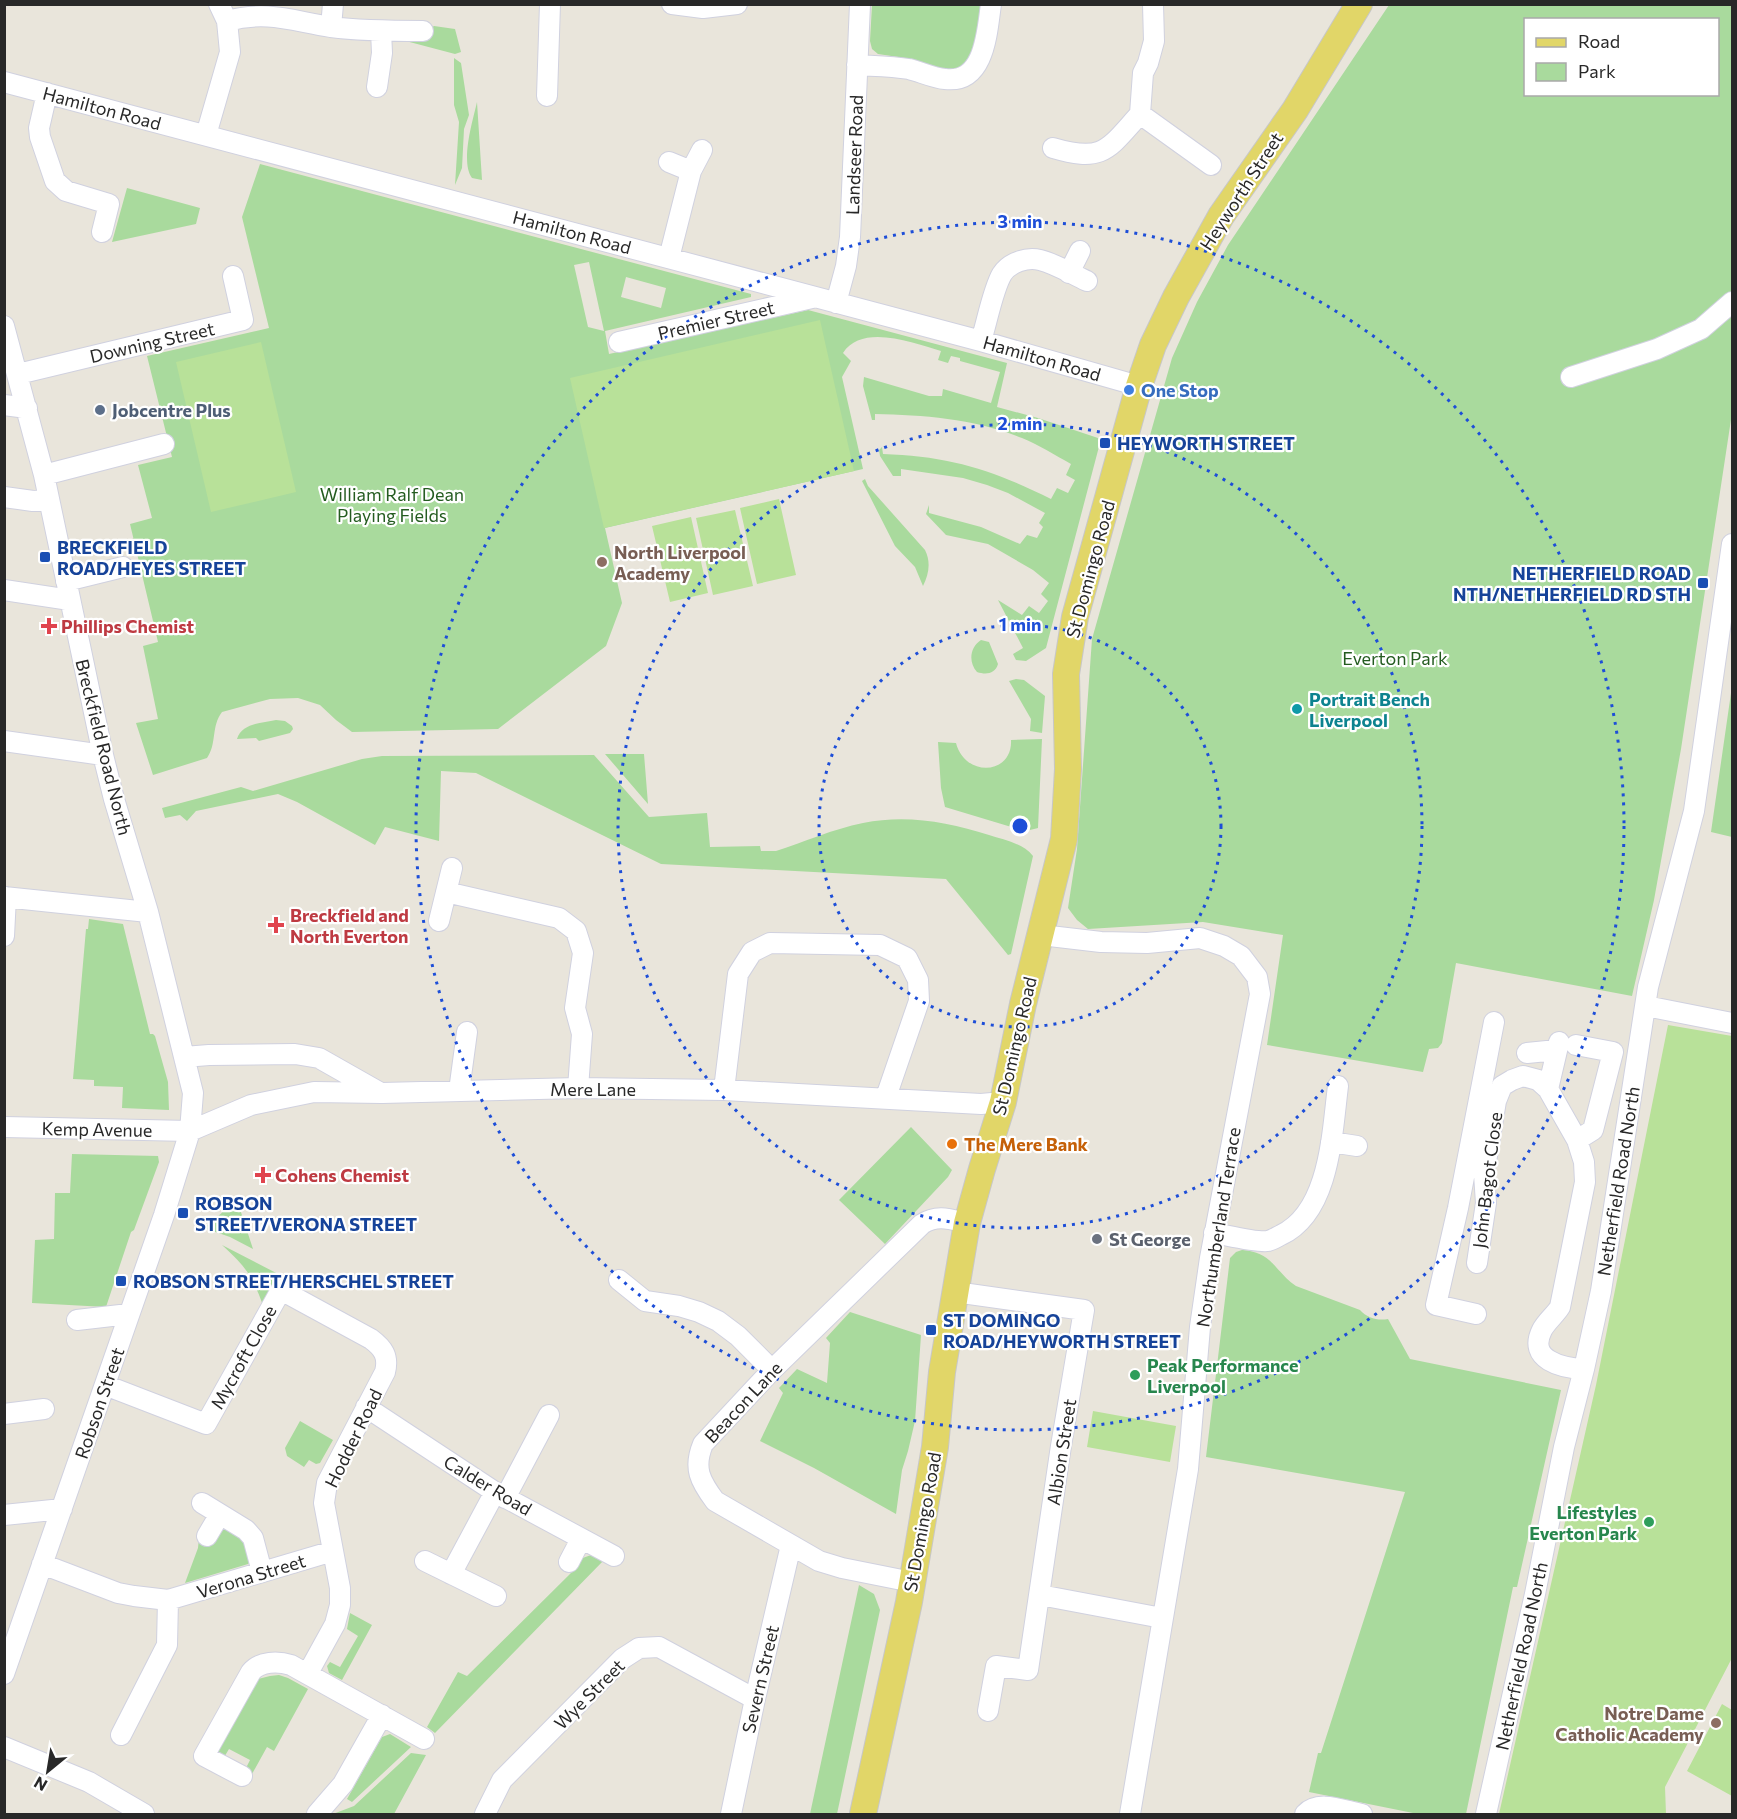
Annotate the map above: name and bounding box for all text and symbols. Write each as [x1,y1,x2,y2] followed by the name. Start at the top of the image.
[1524,18,1719,96] legend
[1578,30,1620,52] text: Road
[1578,60,1616,82] text: Park
[40,82,164,134] street label: Hamilton Road
[841,95,867,215] street label: Landseer Road
[1195,128,1287,254] street label: Heyworth Street
[510,206,634,258] street label: Hamilton Road
[997,210,1043,232] text: 3 min
[656,296,776,344] street label: Premier Street
[87,317,217,367] street label: Downing Street
[981,331,1103,385] street label: Hamilton Road
[1141,379,1219,401] place label: One Stop
[1122,383,1136,397] marker: One Stop
[112,399,231,421] place label: Jobcentre Plus
[93,403,107,417] marker: Jobcentre Plus
[998,412,1042,434] text: 2 min
[1117,432,1295,454] place label: HEYWORTH STREET
[1098,436,1112,450] marker: HEYWORTH STREET
[320,483,464,526] park label: William Ralf Dean Playing Fields
[1061,498,1119,640] street label: St Domingo Road
[57,536,247,579] place label: BRECKFIELD ROAD/HEYES STREET
[614,541,746,584] place label: North Liverpool Academy
[38,550,52,564] marker: BRECKFIELD ROAD/HEYES STREET
[595,555,609,569] marker: North Liverpool Academy
[1453,562,1691,605] place label: NETHERFIELD ROAD NTH/NETHERFIELD RD STH
[1696,576,1710,590] marker: NETHERFIELD ROAD NTH/NETHERFIELD RD STH
[999,613,1041,635] text: 1 min
[61,615,194,637] place label: Phillips Chemist
[42,619,56,633] marker: Phillips Chemist
[1342,647,1448,669] park label: Everton Park
[71,657,137,837] street label: Breckfield Road North
[1309,688,1430,731] place label: Portrait Bench Liverpool
[1290,702,1304,716] marker: Portrait Bench Liverpool
[1010,816,1030,836] centre of rings
[290,904,409,947] place label: Breckfield and North Everton
[267,916,285,934] marker: Breckfield and North Everton
[987,974,1041,1118] street label: St Domingo Road
[550,1078,636,1100] street label: Mere Lane
[1592,1085,1644,1277] street label: Netherfield Road North
[1468,1111,1506,1249] street label: John Bagot Close
[41,1117,153,1141] street label: Kemp Avenue
[1191,1125,1245,1329] street label: Northumberland Terrace
[964,1133,1089,1155] place label: The Mere Bank
[945,1137,959,1151] marker: The Mere Bank
[275,1164,409,1186] place label: Cohens Chemist
[256,1168,270,1182] marker: Cohens Chemist
[195,1192,417,1235] place label: ROBSON STREET/VERONA STREET
[176,1206,190,1220] marker: ROBSON STREET/VERONA STREET
[1109,1228,1191,1250] place label: St George
[1090,1232,1104,1246] marker: St George
[133,1270,454,1292] place label: ROBSON STREET/HERSCHEL STREET
[114,1274,128,1288] marker: ROBSON STREET/HERSCHEL STREET
[205,1301,281,1413] street label: Mycroft Close
[943,1309,1181,1352] place label: ST DOMINGO ROAD/HEYWORTH STREET
[924,1323,938,1337] marker: ST DOMINGO ROAD/HEYWORTH STREET
[70,1344,128,1462] street label: Robson Street
[1147,1354,1299,1397] place label: Peak Performance Liverpool
[700,1357,786,1447] street label: Beacon Lane
[1128,1368,1142,1382] marker: Peak Performance Liverpool
[320,1385,386,1491] street label: Hodder Road
[1042,1397,1080,1507] street label: Albion Street
[440,1450,536,1520] street label: Calder Road
[899,1450,945,1594] street label: St Domingo Road
[1529,1501,1638,1544] place label: Lifestyles Everton Park
[1642,1515,1656,1529] marker: Lifestyles Everton Park
[194,1549,308,1603] street label: Verona Street
[1490,1560,1552,1752] street label: Netherfield Road North
[737,1623,783,1735] street label: Severn Street
[549,1654,629,1734] street label: Wye Street
[1555,1702,1704,1745] place label: Notre Dame Catholic Academy
[1709,1716,1723,1730] marker: Notre Dame Catholic Academy
[18,1741,78,1801] north arrow
[30,1773,50,1796] text: N

